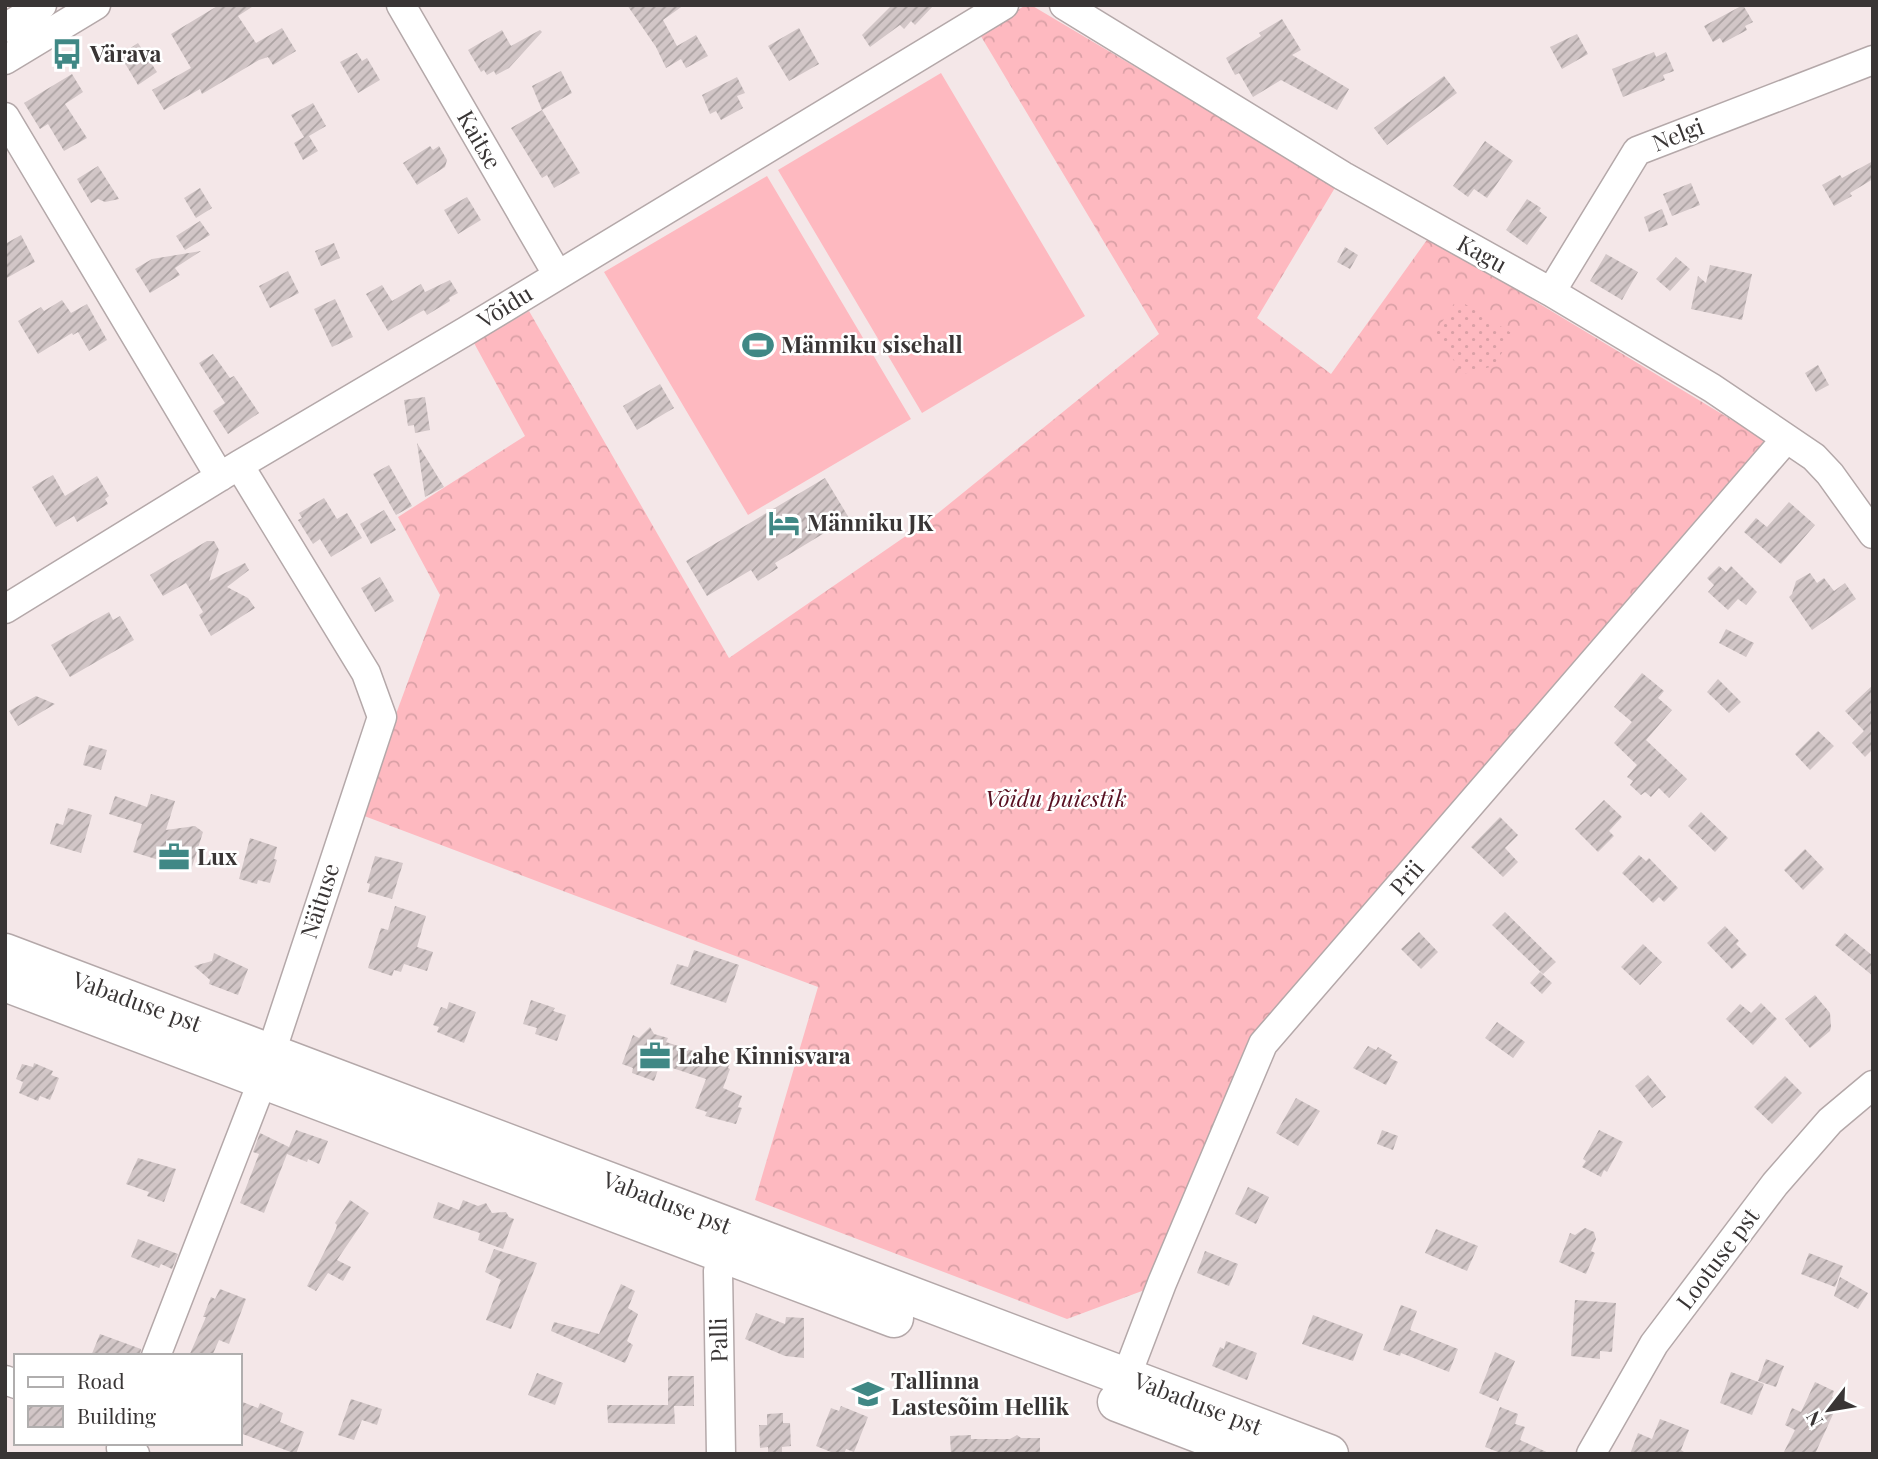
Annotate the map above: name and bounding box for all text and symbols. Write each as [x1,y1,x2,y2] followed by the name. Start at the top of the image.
[50,37,84,71] bus stop icon: Värava
[89,37,162,68] place label: Värava
[451,104,510,174] street label: Kaitse
[1647,110,1708,158] street label: Nelgi
[1452,227,1513,279] street label: Kagu
[470,277,538,335] street label: Võidu
[741,328,775,362] sports icon: Männiku sisehall
[781,328,963,359] place label: Männiku sisehall
[767,506,801,540] hotel icon: Männiku JK
[807,506,934,537] place label: Männiku JK
[985,782,1127,813] park label: Võidu puiestik
[157,840,191,874] office icon: Lux
[197,840,238,871] place label: Lux
[1382,853,1430,901] street label: Prii
[292,859,345,942] street label: Näituse
[68,963,207,1039] street label: Vabaduse pst
[638,1039,672,1073] office icon: Lahe Kinnisvara
[678,1039,851,1070] place label: Lahe Kinnisvara
[598,1163,737,1241] street label: Vabaduse pst
[1668,1200,1766,1315] street label: Lootuse pst
[702,1317,733,1363] street label: Palli
[14,1354,242,1445] legend
[891,1364,1069,1421] place label: Tallinna Lastesõim Hellik
[1129,1364,1268,1442] street label: Vabaduse pst
[77,1366,125,1394] text: Road
[1794,1375,1864,1445] north arrow
[851,1377,885,1411] school or university icon: Tallinna Lastesõim Hellik
[77,1401,156,1429] text: Building
[1799,1406,1828,1432] text: N

